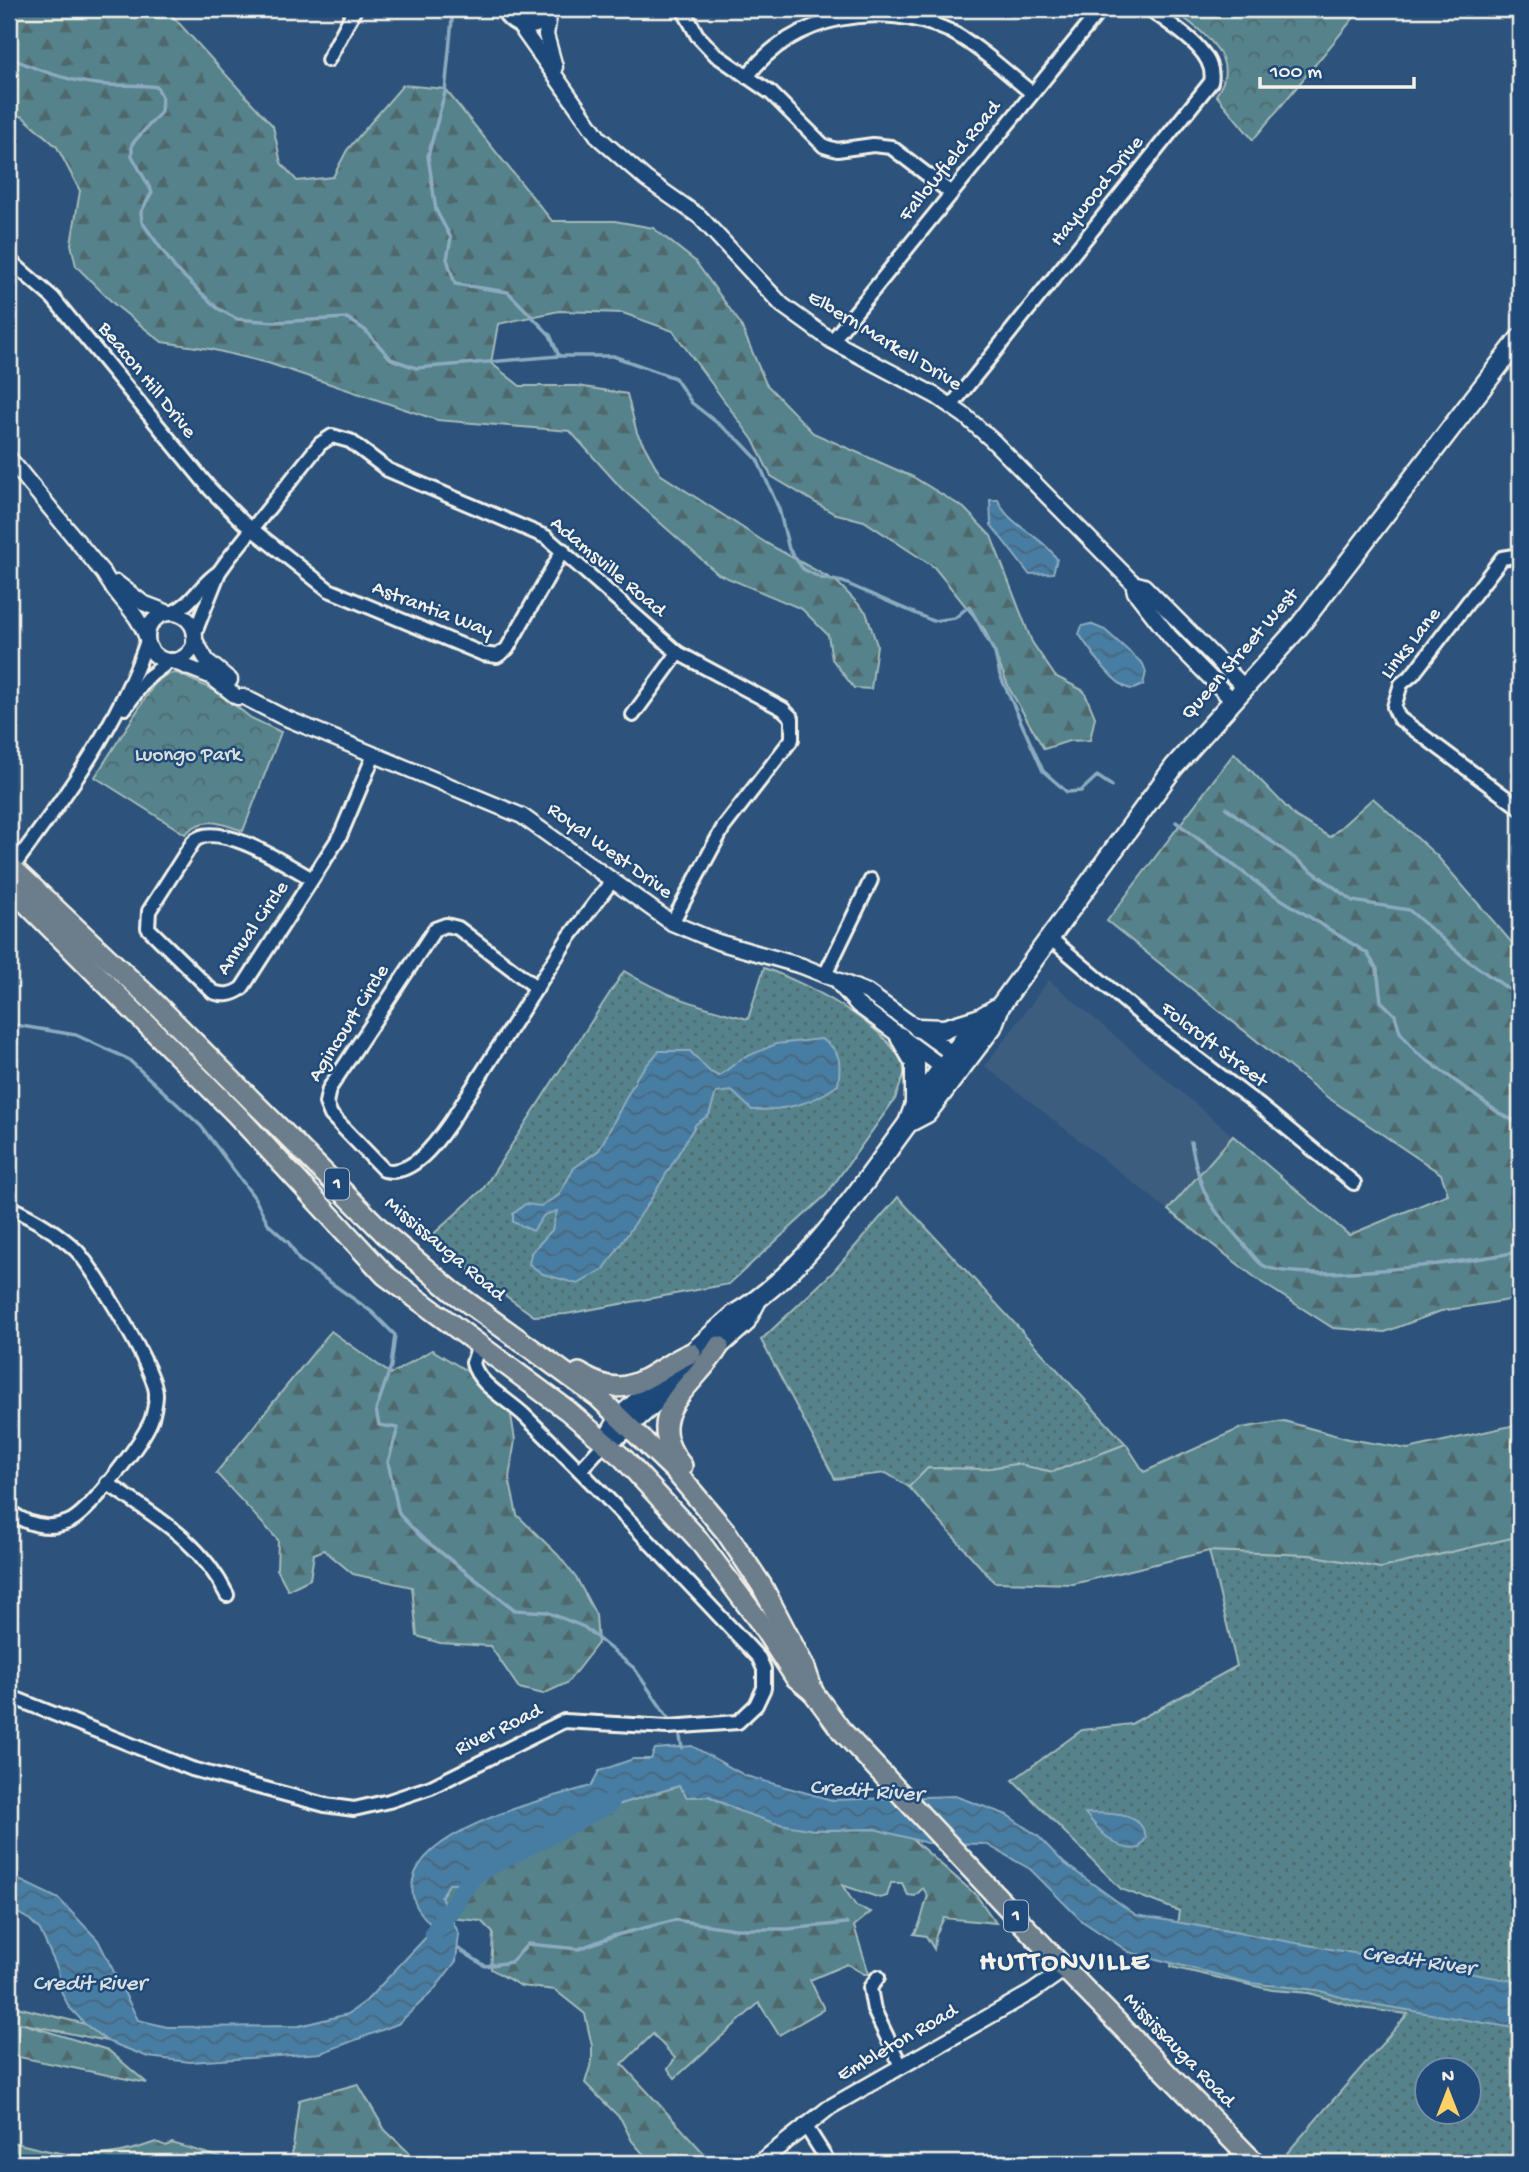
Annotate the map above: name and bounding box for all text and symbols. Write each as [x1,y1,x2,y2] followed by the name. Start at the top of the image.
[1260,46,1414,90] scale bar
[1269,61,1322,86] text: 100 m
[894,95,1008,228] street label: Fallowfield Road
[1046,131,1151,252] street label: Haywood Drive
[802,286,967,399] street label: Elbern Markell Drive
[91,317,201,445] street label: Beacon Hill Drive
[544,512,671,625] street label: Adamsville Road
[368,577,496,645] street label: Astrantia Way
[1177,582,1307,726] street label: Queen Street West
[1376,602,1449,685] street label: Links Lane
[135,744,244,769] park label: Luongo Park
[541,798,678,907] street label: Royal West Drive
[212,876,296,981] street label: Annual Circle
[304,960,397,1087] street label: Agincourt Circle
[1154,997,1273,1096] street label: Folcroft Street
[325,1168,349,1200] road number: 1
[378,1192,511,1309] street label: Mississauga Road
[451,1698,548,1763] street label: River Road
[809,1775,928,1810] water label: Credit River
[1004,1900,1028,1932] road number: 1
[1360,1941,1481,1984] water label: Credit River
[979,1947,1151,1980] district label: HUTTONVILLE
[33,1971,150,1998] water label: Credit River
[1117,1988,1240,2115] street label: Mississauga Road
[833,1999,964,2089] street label: Embleton Road
[1414,2056,1484,2126] north arrow
[1442,2066,1454,2089] text: N

